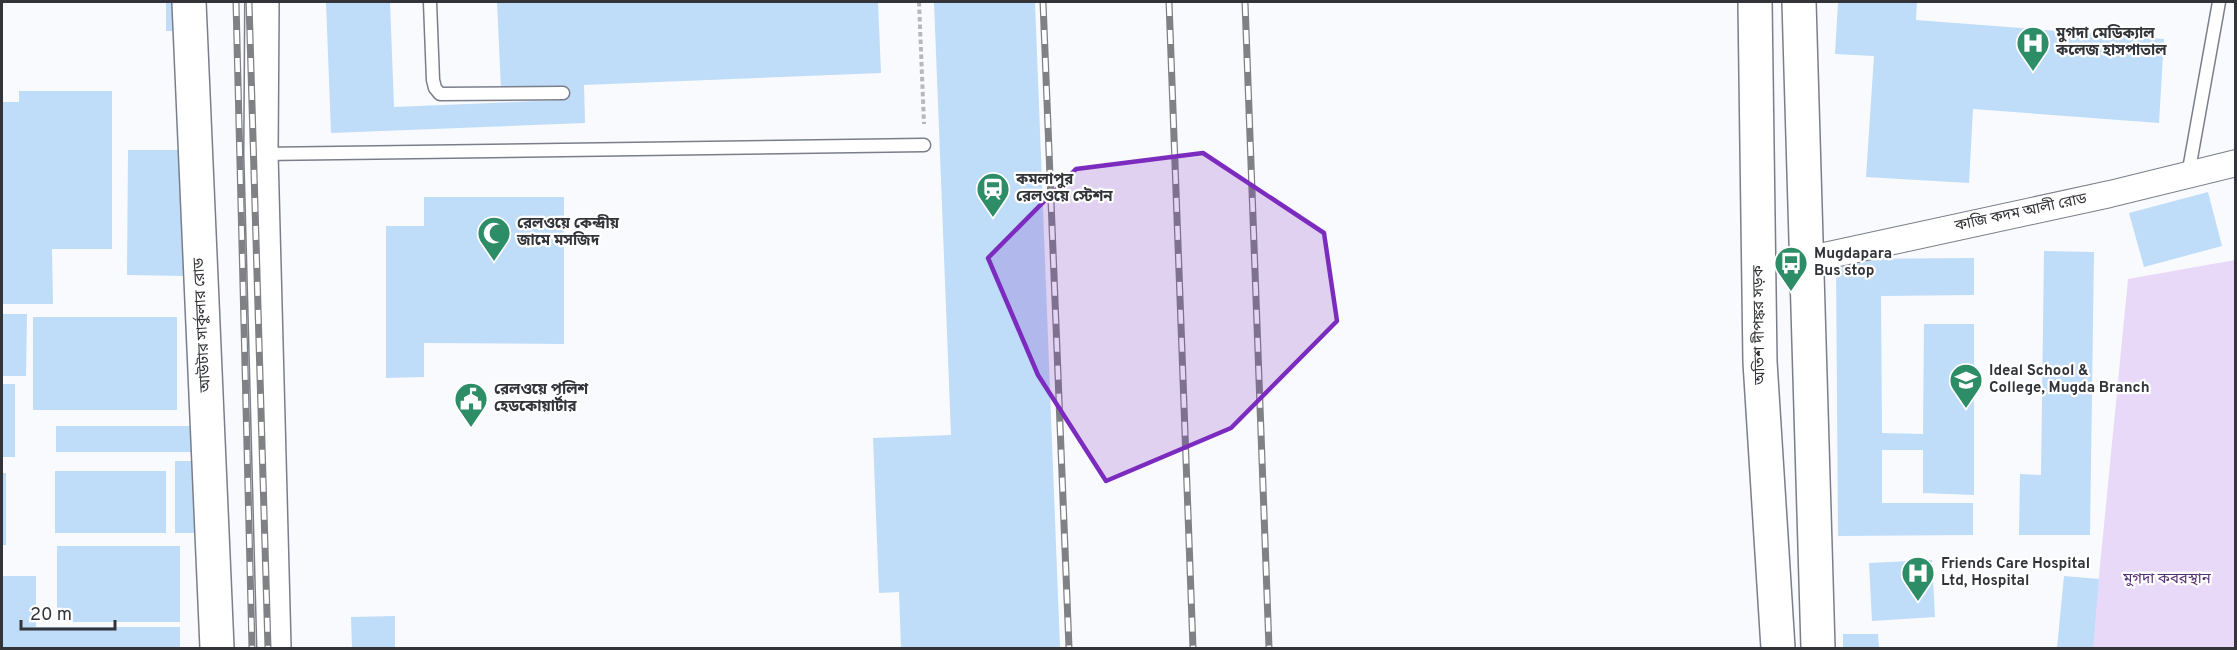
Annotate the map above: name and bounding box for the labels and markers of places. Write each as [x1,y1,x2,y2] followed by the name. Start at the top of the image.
[2055,24,2167,61] place label: মুগদা মেডিক্যাল কলেজ হাসপাতাল
[2015,25,2051,72] hospital icon: মুগদা মেডিক্যাল কলেজ হাসপাতাল
[975,171,1011,218] station icon: কমলাপুর রেলওয়ে স্টেশন
[1015,171,1113,207] place label: কমলাপুর রেলওয়ে স্টেশন
[516,214,620,251] place label: রেলওয়ে কেন্দ্রীয় জামে মসজিদ
[476,215,512,262] mosque icon: রেলওয়ে কেন্দ্রীয় জামে মসজিদ
[1773,245,1809,292] bus stop icon: Mugdapara Bus stop
[1814,245,1892,281] place label: Mugdapara Bus stop
[1948,362,1984,409] school or university icon: Ideal School & College, Mugda Branch
[1989,362,2150,398] place label: Ideal School & College, Mugda Branch
[494,380,589,417] place label: রেলওয়ে পুলিশ হেডকোয়ার্টার
[453,381,489,428] public building icon: রেলওয়ে পুলিশ হেডকোয়ার্টার
[1900,555,1936,602] hospital icon: Friends Care Hospital Ltd, Hospital
[1941,555,2090,591] place label: Friends Care Hospital Ltd, Hospital

